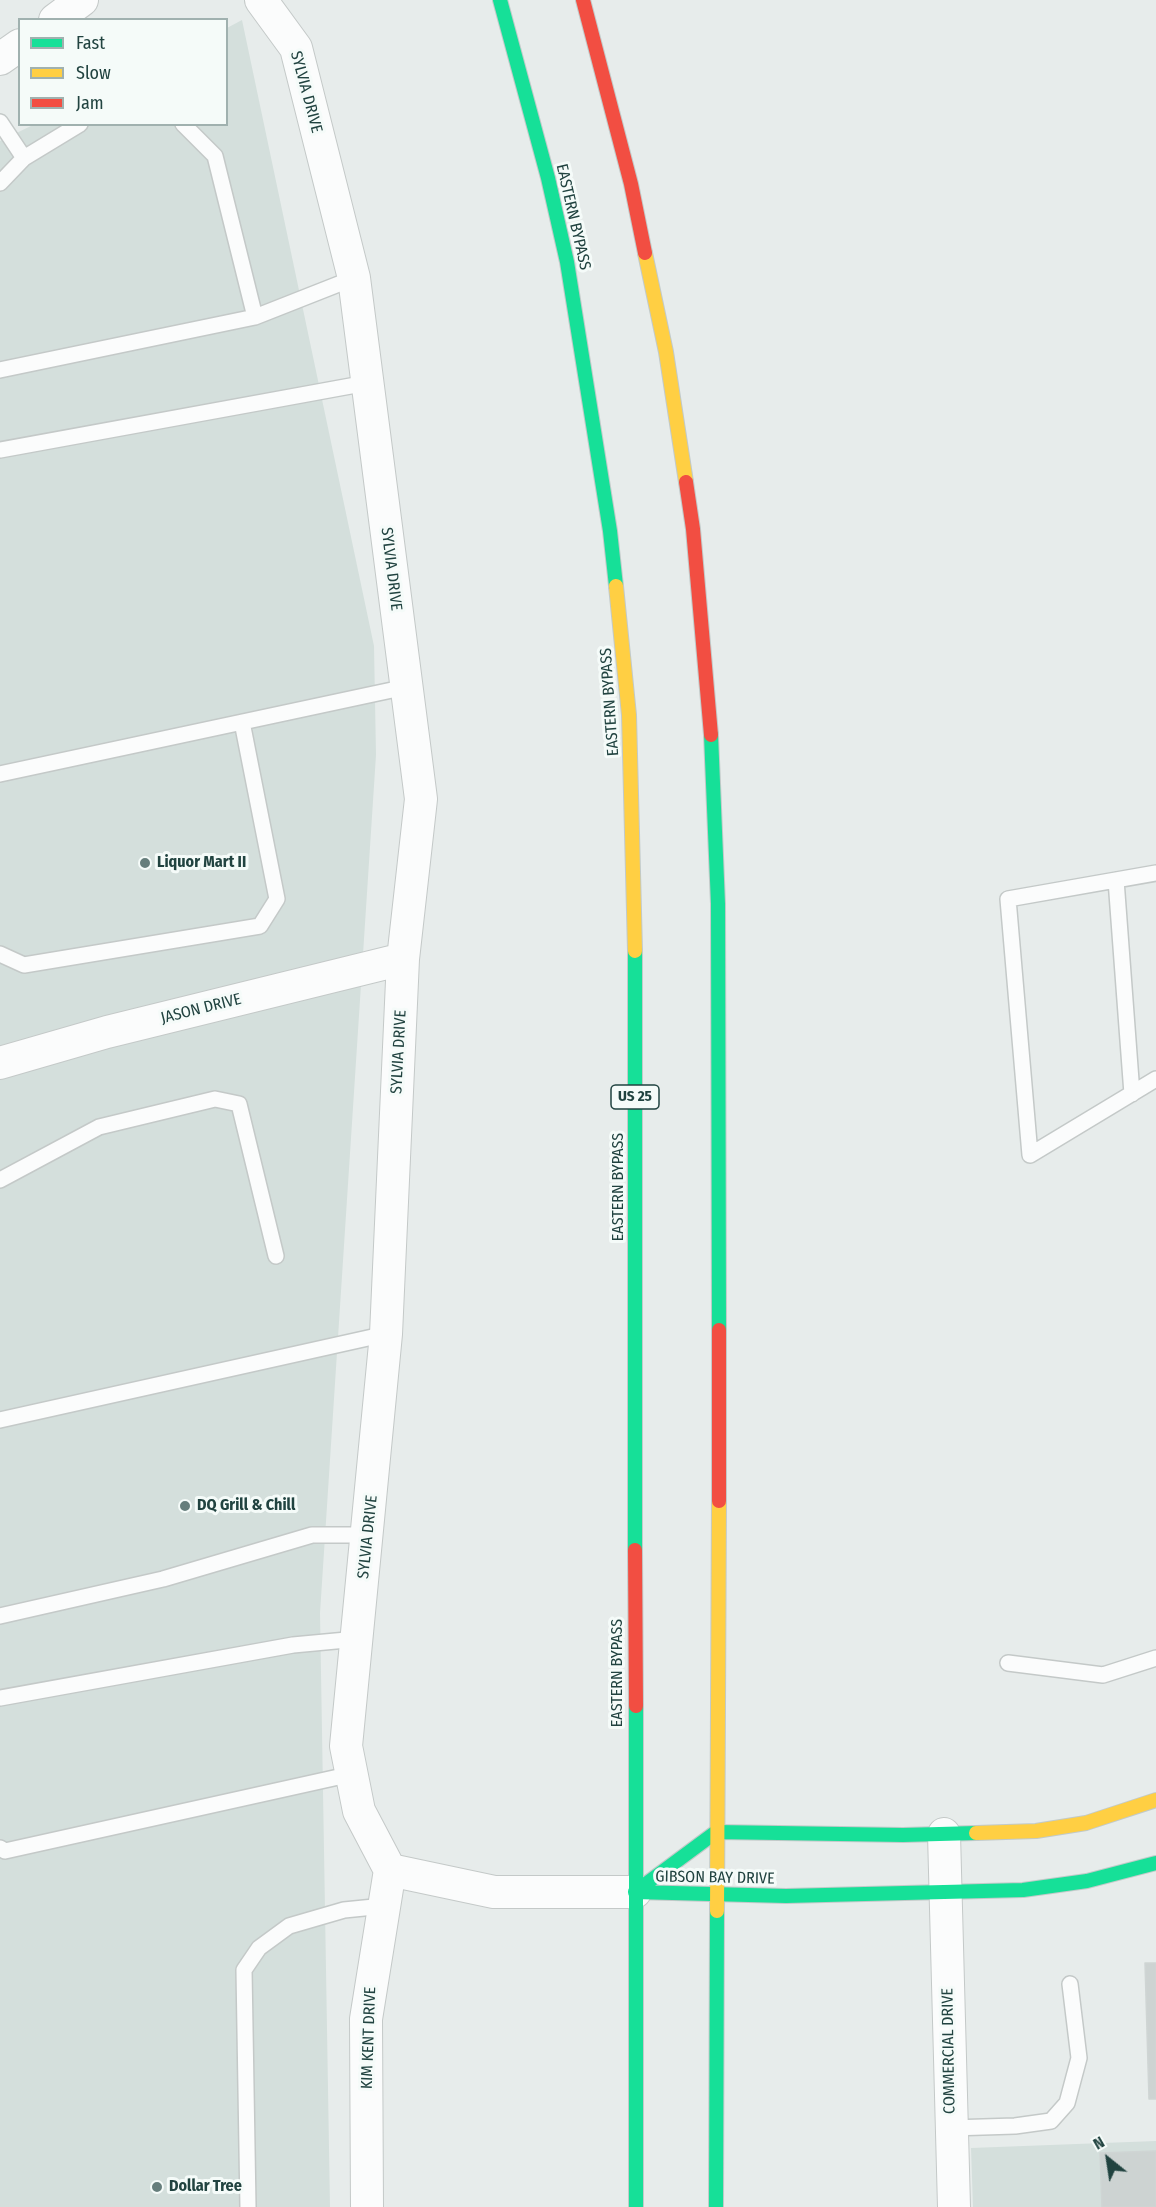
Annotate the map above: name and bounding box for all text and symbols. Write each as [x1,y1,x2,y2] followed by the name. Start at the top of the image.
[18,18,228,126] legend
[76,32,105,54] text: Fast
[286,49,326,135] street label: SYLVIA DRIVE
[76,62,111,84] text: Slow
[76,92,104,114] text: Jam
[551,162,595,272] street label: EASTERN BYPASS
[376,526,406,612] street label: SYLVIA DRIVE
[597,647,623,757] street label: EASTERN BYPASS
[157,853,246,873] place label: Liquor Mart II
[138,856,152,870] marker: Liquor Mart II
[159,990,243,1028] street label: JASON DRIVE
[387,1010,411,1094] street label: SYLVIA DRIVE
[611,1085,659,1109] road number: US 25
[609,1133,629,1241] street label: EASTERN BYPASS
[354,1494,382,1580] street label: SYLVIA DRIVE
[197,1496,295,1516] place label: DQ Grill & Chill
[178,1499,192,1513] marker: DQ Grill & Chill
[608,1619,628,1727] street label: EASTERN BYPASS
[655,1867,775,1889] street label: GIBSON BAY DRIVE
[358,1986,380,2090] street label: KIM KENT DRIVE
[938,1988,960,2114] street label: COMMERCIAL DRIVE
[1078,2129,1138,2189] north arrow
[1090,2132,1108,2154] text: N
[169,2177,242,2197] place label: Dollar Tree
[150,2180,164,2194] marker: Dollar Tree

